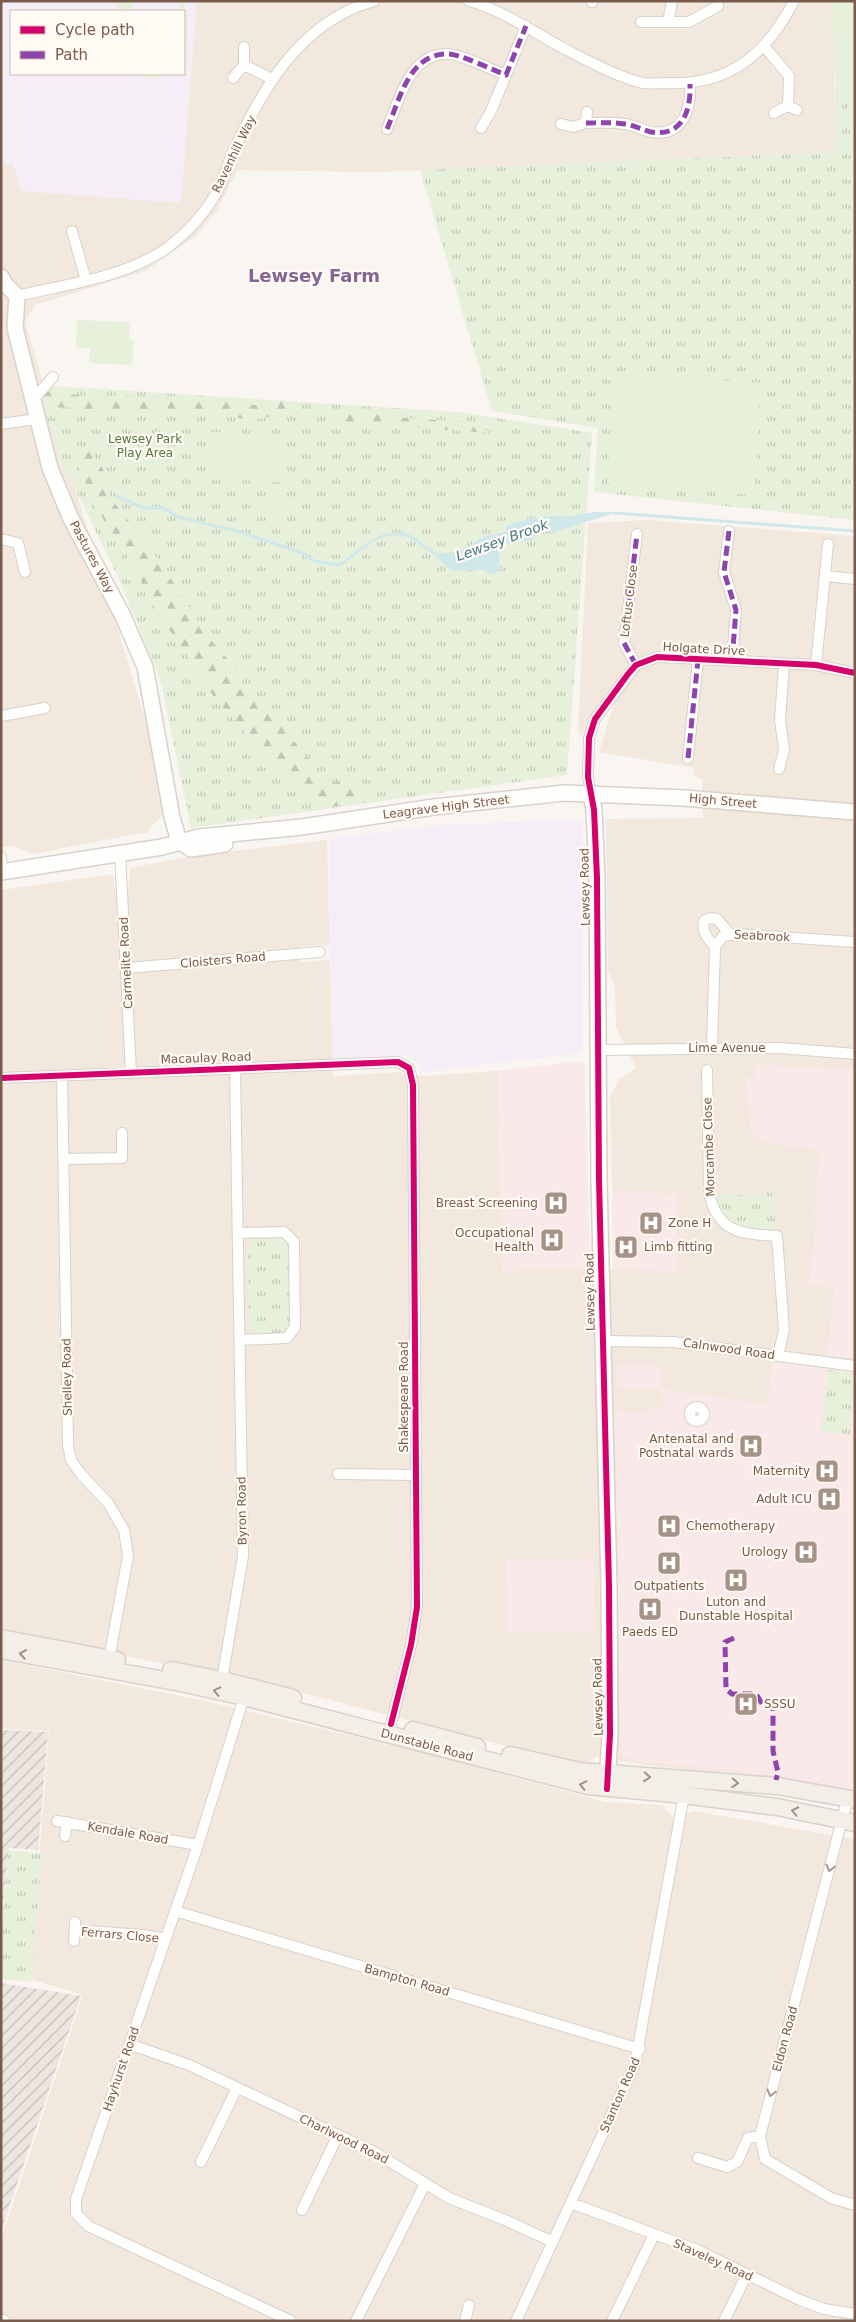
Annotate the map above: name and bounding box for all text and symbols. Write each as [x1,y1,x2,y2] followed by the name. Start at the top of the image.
[10,10,185,75] legend
[55,21,135,39] text: Cycle path
[55,46,88,64] text: Path
[209,113,259,195] street label: Ravenhill Way
[248,265,380,286] district label: Lewsey Farm
[108,432,182,460] park label: Lewsey Park Play Area
[454,516,551,564] water label: Lewsey Brook
[67,518,117,596] street label: Pastures Way
[618,564,640,638] street label: Loftus Close
[662,640,746,658] street label: Holgate Drive
[689,791,758,811] street label: High Street
[382,792,510,822] street label: Leagrave High Street
[577,848,593,926] street label: Lewsey Road
[117,917,135,1009] street label: Carmelite Road
[734,928,791,944] street label: Seabrook
[180,949,266,971] street label: Cloisters Road
[688,1041,766,1055] street label: Lime Avenue
[160,1049,252,1067] street label: Macaulay Road
[700,1097,718,1197] street label: Morcambe Close
[543,1190,569,1216] hospital icon: Breast Screening
[436,1196,538,1210] place label: Breast Screening
[638,1210,664,1236] hospital icon: Zone H
[668,1216,711,1230] place label: Zone H
[455,1226,534,1254] place label: Occupational Health
[539,1227,565,1253] hospital icon: Occupational Health
[613,1234,639,1260] hospital icon: Limb fitting
[644,1240,713,1254] place label: Limb fitting
[582,1253,598,1331] street label: Lewsey Road
[682,1336,776,1362] street label: Calnwood Road
[59,1338,75,1416] street label: Shelley Road
[397,1341,411,1453] street label: Shakespeare Road
[639,1432,734,1460] place label: Antenatal and Postnatal wards
[738,1433,764,1459] hospital icon: Antenatal and Postnatal wards
[814,1458,840,1484] hospital icon: Maternity
[753,1464,810,1478] place label: Maternity
[234,1476,250,1546] street label: Byron Road
[816,1486,842,1512] hospital icon: Adult ICU
[756,1492,812,1506] place label: Adult ICU
[656,1513,682,1539] hospital icon: Chemotherapy
[686,1519,775,1533] place label: Chemotherapy
[793,1539,819,1565] hospital icon: Urology
[742,1545,788,1559] place label: Urology
[656,1550,682,1576] hospital icon: Outpatients
[723,1567,749,1593] hospital icon: Luton and Dunstable Hospital
[634,1579,704,1593] place label: Outpatients
[679,1595,793,1623] place label: Luton and Dunstable Hospital
[637,1596,663,1622] hospital icon: Paeds ED
[622,1625,678,1639] place label: Paeds ED
[19,1650,27,1660] one-way arrow
[590,1658,606,1736] street label: Lewsey Road
[213,1686,221,1697] one-way arrow
[733,1691,759,1717] hospital icon: SSSU
[764,1697,796,1711] place label: SSSU
[379,1726,475,1764] street label: Dunstable Road
[643,1771,651,1782] one-way arrow
[731,1778,739,1789] one-way arrow
[578,1780,587,1791] one-way arrow
[790,1806,799,1817] one-way arrow
[86,1819,170,1847] street label: Kendale Road
[825,1864,836,1873] one-way arrow
[80,1925,160,1945] street label: Ferrars Close
[363,1961,451,1999] street label: Bampton Road
[770,2005,800,2073] street label: Eldon Road
[100,2025,142,2113] street label: Hayhurst Road
[597,2055,643,2135] street label: Stanton Road
[766,2089,777,2098] one-way arrow
[297,2111,391,2167] street label: Charlwood Road
[671,2236,755,2284] street label: Staveley Road

